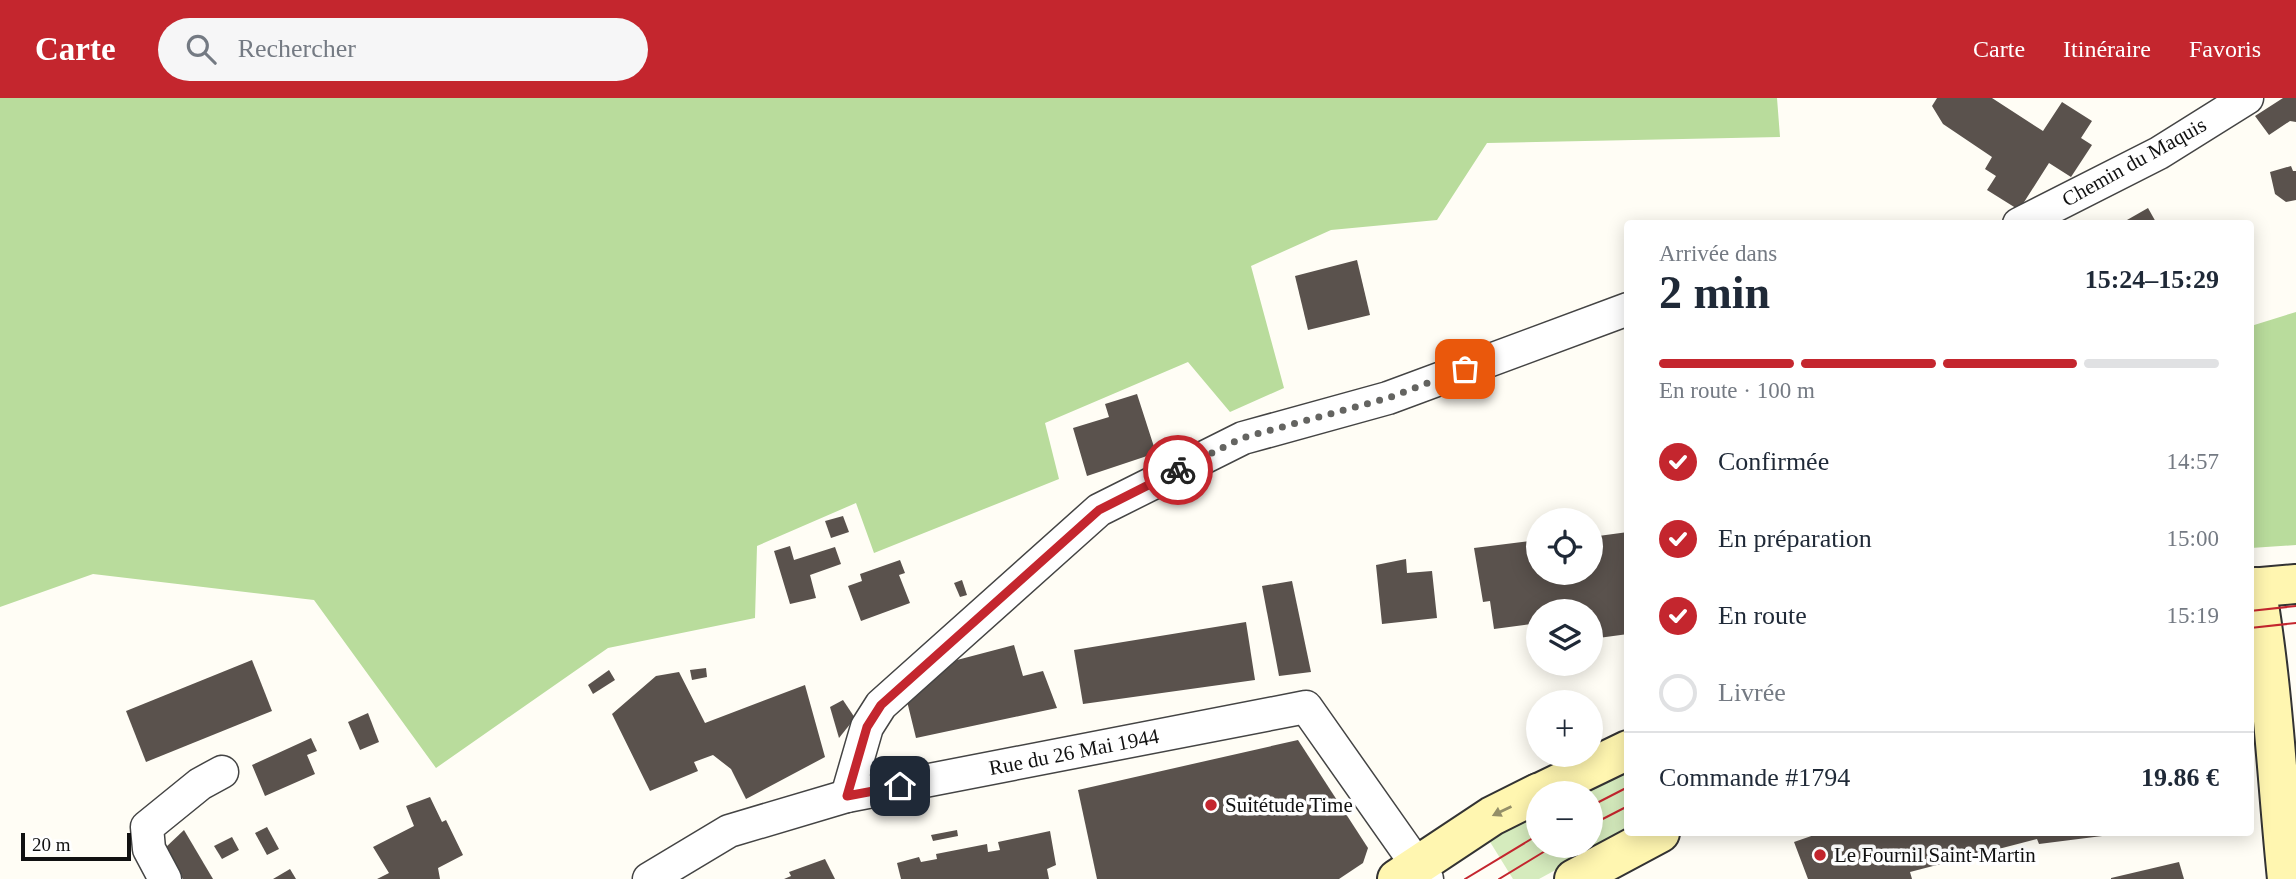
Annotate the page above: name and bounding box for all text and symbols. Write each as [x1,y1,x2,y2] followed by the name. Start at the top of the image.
[158,18,648,81] search box
[182,30,220,68] icon: search
[35,31,116,67] text: Carte
[238,34,356,63] text: Rechercher
[1973,36,2025,62] text: Carte
[2063,36,2151,62] text: Itinéraire
[2189,36,2261,62] text: Favoris
[2058,112,2210,212] street label: Chemin du Maquis
[1659,241,1777,266] text: Arrivée dans
[2085,265,2219,294] text: 15:24–15:29
[1659,267,1770,318] text: 2 min
[1435,339,1495,399] pin
[1446,350,1484,388] icon: bag
[1659,378,1815,403] text: En route · 100 m
[1143,435,1213,505] courier
[1659,443,1697,481] icon: check
[1718,447,1829,476] text: Confirmée
[2167,449,2219,474] text: 14:57
[1159,451,1197,489] icon: bike
[1526,508,1603,858] map controls
[1526,508,1603,585] button: locate
[1659,520,1697,558] icon: check
[1718,524,1872,553] text: En préparation
[2167,526,2219,551] text: 15:00
[1659,597,1697,635] icon: check
[1526,599,1603,676] button: layers
[1718,601,1807,630] text: En route
[2167,603,2219,628] text: 15:19
[1718,678,1786,707] text: Livrée
[1526,690,1603,767] button: +
[987,724,1162,780] street label: Rue du 26 Mai 1944
[870,756,930,816] pin
[1659,763,1850,792] text: Commande #1794
[2141,763,2219,792] text: 19.86 €
[881,767,919,805] icon: home
[1526,781,1603,858] button: −
[1225,793,1353,817] place label: Suitétude Time
[1203,797,1219,813] marker: Suitétude Time
[1492,805,1512,817] one-way arrow
[21,830,131,862] scale bar
[32,834,71,855] text: 20 m
[1834,843,2036,867] place label: Le Fournil Saint-Martin
[1812,847,1828,863] marker: Le Fournil Saint-Martin

